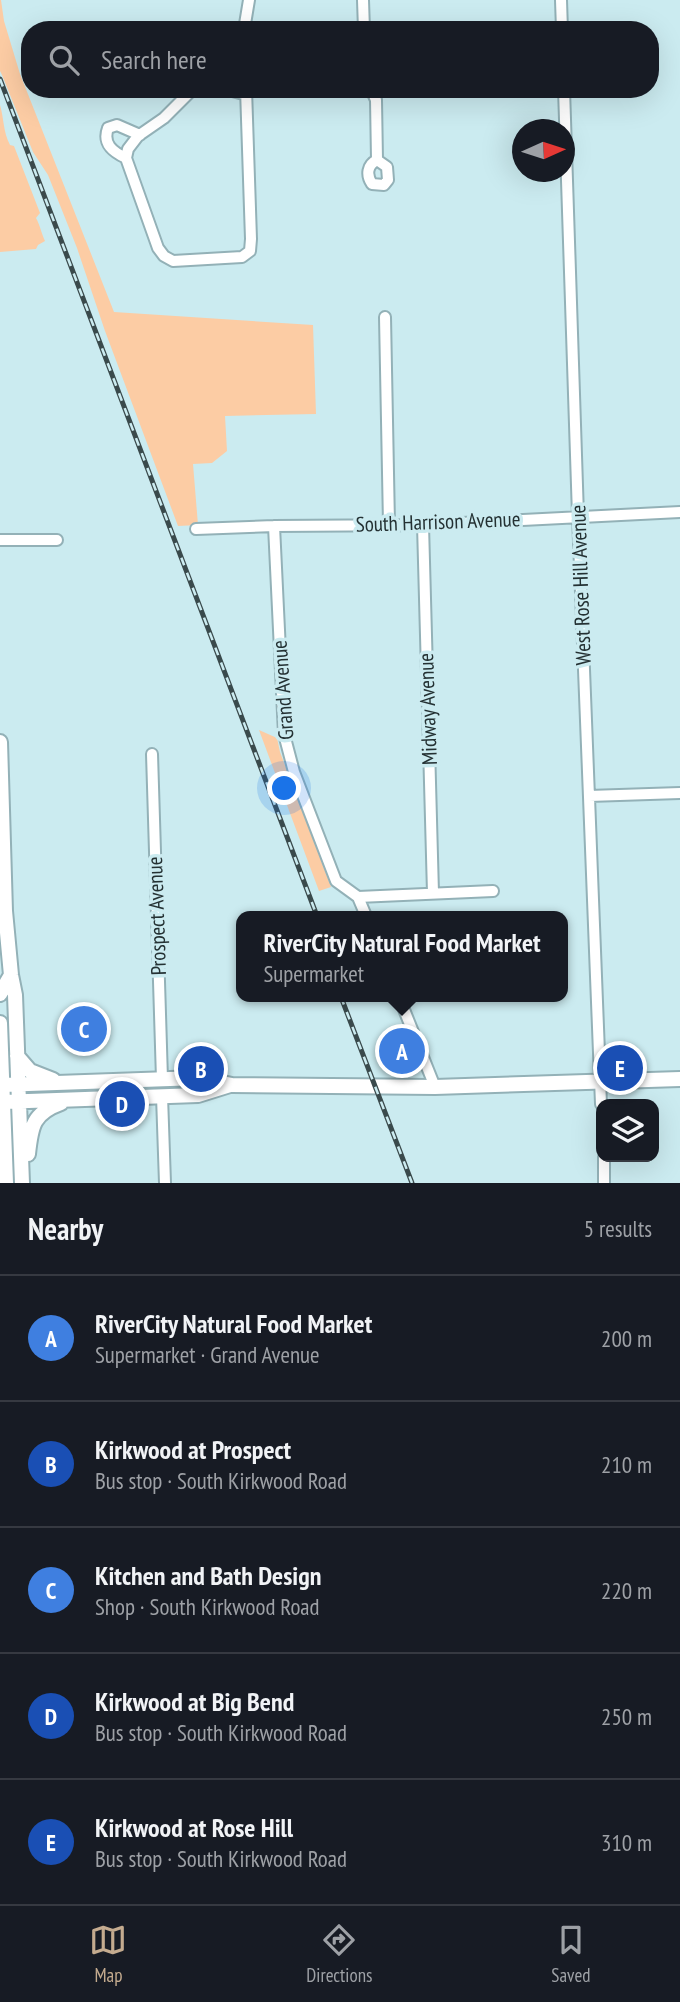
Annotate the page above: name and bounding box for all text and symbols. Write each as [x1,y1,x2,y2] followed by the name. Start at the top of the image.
[21,21,659,98] search box
[45,41,83,79] icon: search
[101,43,207,76] text: Search here
[512,119,575,182] north arrow
[564,504,597,666] street label: West Rose Hill Avenue
[355,505,521,538] street label: South Harrison Avenue
[266,639,299,741] street label: Grand Avenue
[412,653,443,766] street label: Midway Avenue
[267,771,301,805] your location
[141,856,172,976] street label: Prospect Avenue
[236,911,568,1002] popup
[263,926,541,959] text: RiverCity Natural Food Market
[263,959,364,988] text: Supermarket
[61,1003,107,1055] pin: C
[379,1025,425,1077] pin: A
[597,1042,643,1094] pin: E
[178,1043,224,1095] pin: B
[99,1078,145,1130] pin: D
[596,1099,659,1162] map controls
[596,1099,659,1162] button: layers
[28,1209,103,1248] text: Nearby
[584,1214,652,1243] text: 5 results
[95,1307,372,1340] text: RiverCity Natural Food Market
[45,1324,57,1353] text: A
[601,1324,652,1353] text: 200 m
[95,1340,320,1369] text: Supermarket · Grand Avenue
[95,1433,291,1466] text: Kirkwood at Prospect
[45,1450,57,1479] text: B
[601,1450,652,1479] text: 210 m
[95,1466,347,1495] text: Bus stop · South Kirkwood Road
[95,1559,321,1592] text: Kitchen and Bath Design
[46,1576,56,1605] text: C
[601,1576,652,1605] text: 220 m
[95,1592,320,1621] text: Shop · South Kirkwood Road
[95,1685,294,1718] text: Kirkwood at Big Bend
[45,1702,57,1731] text: D
[601,1702,652,1731] text: 250 m
[95,1718,347,1747] text: Bus stop · South Kirkwood Road
[95,1811,293,1844] text: Kirkwood at Rose Hill
[46,1828,56,1857] text: E
[601,1828,652,1857] text: 310 m
[95,1844,347,1873] text: Bus stop · South Kirkwood Road
[89,1921,127,1987] tab: Map
[306,1921,372,1987] tab: Directions
[551,1921,591,1987] tab: Saved

